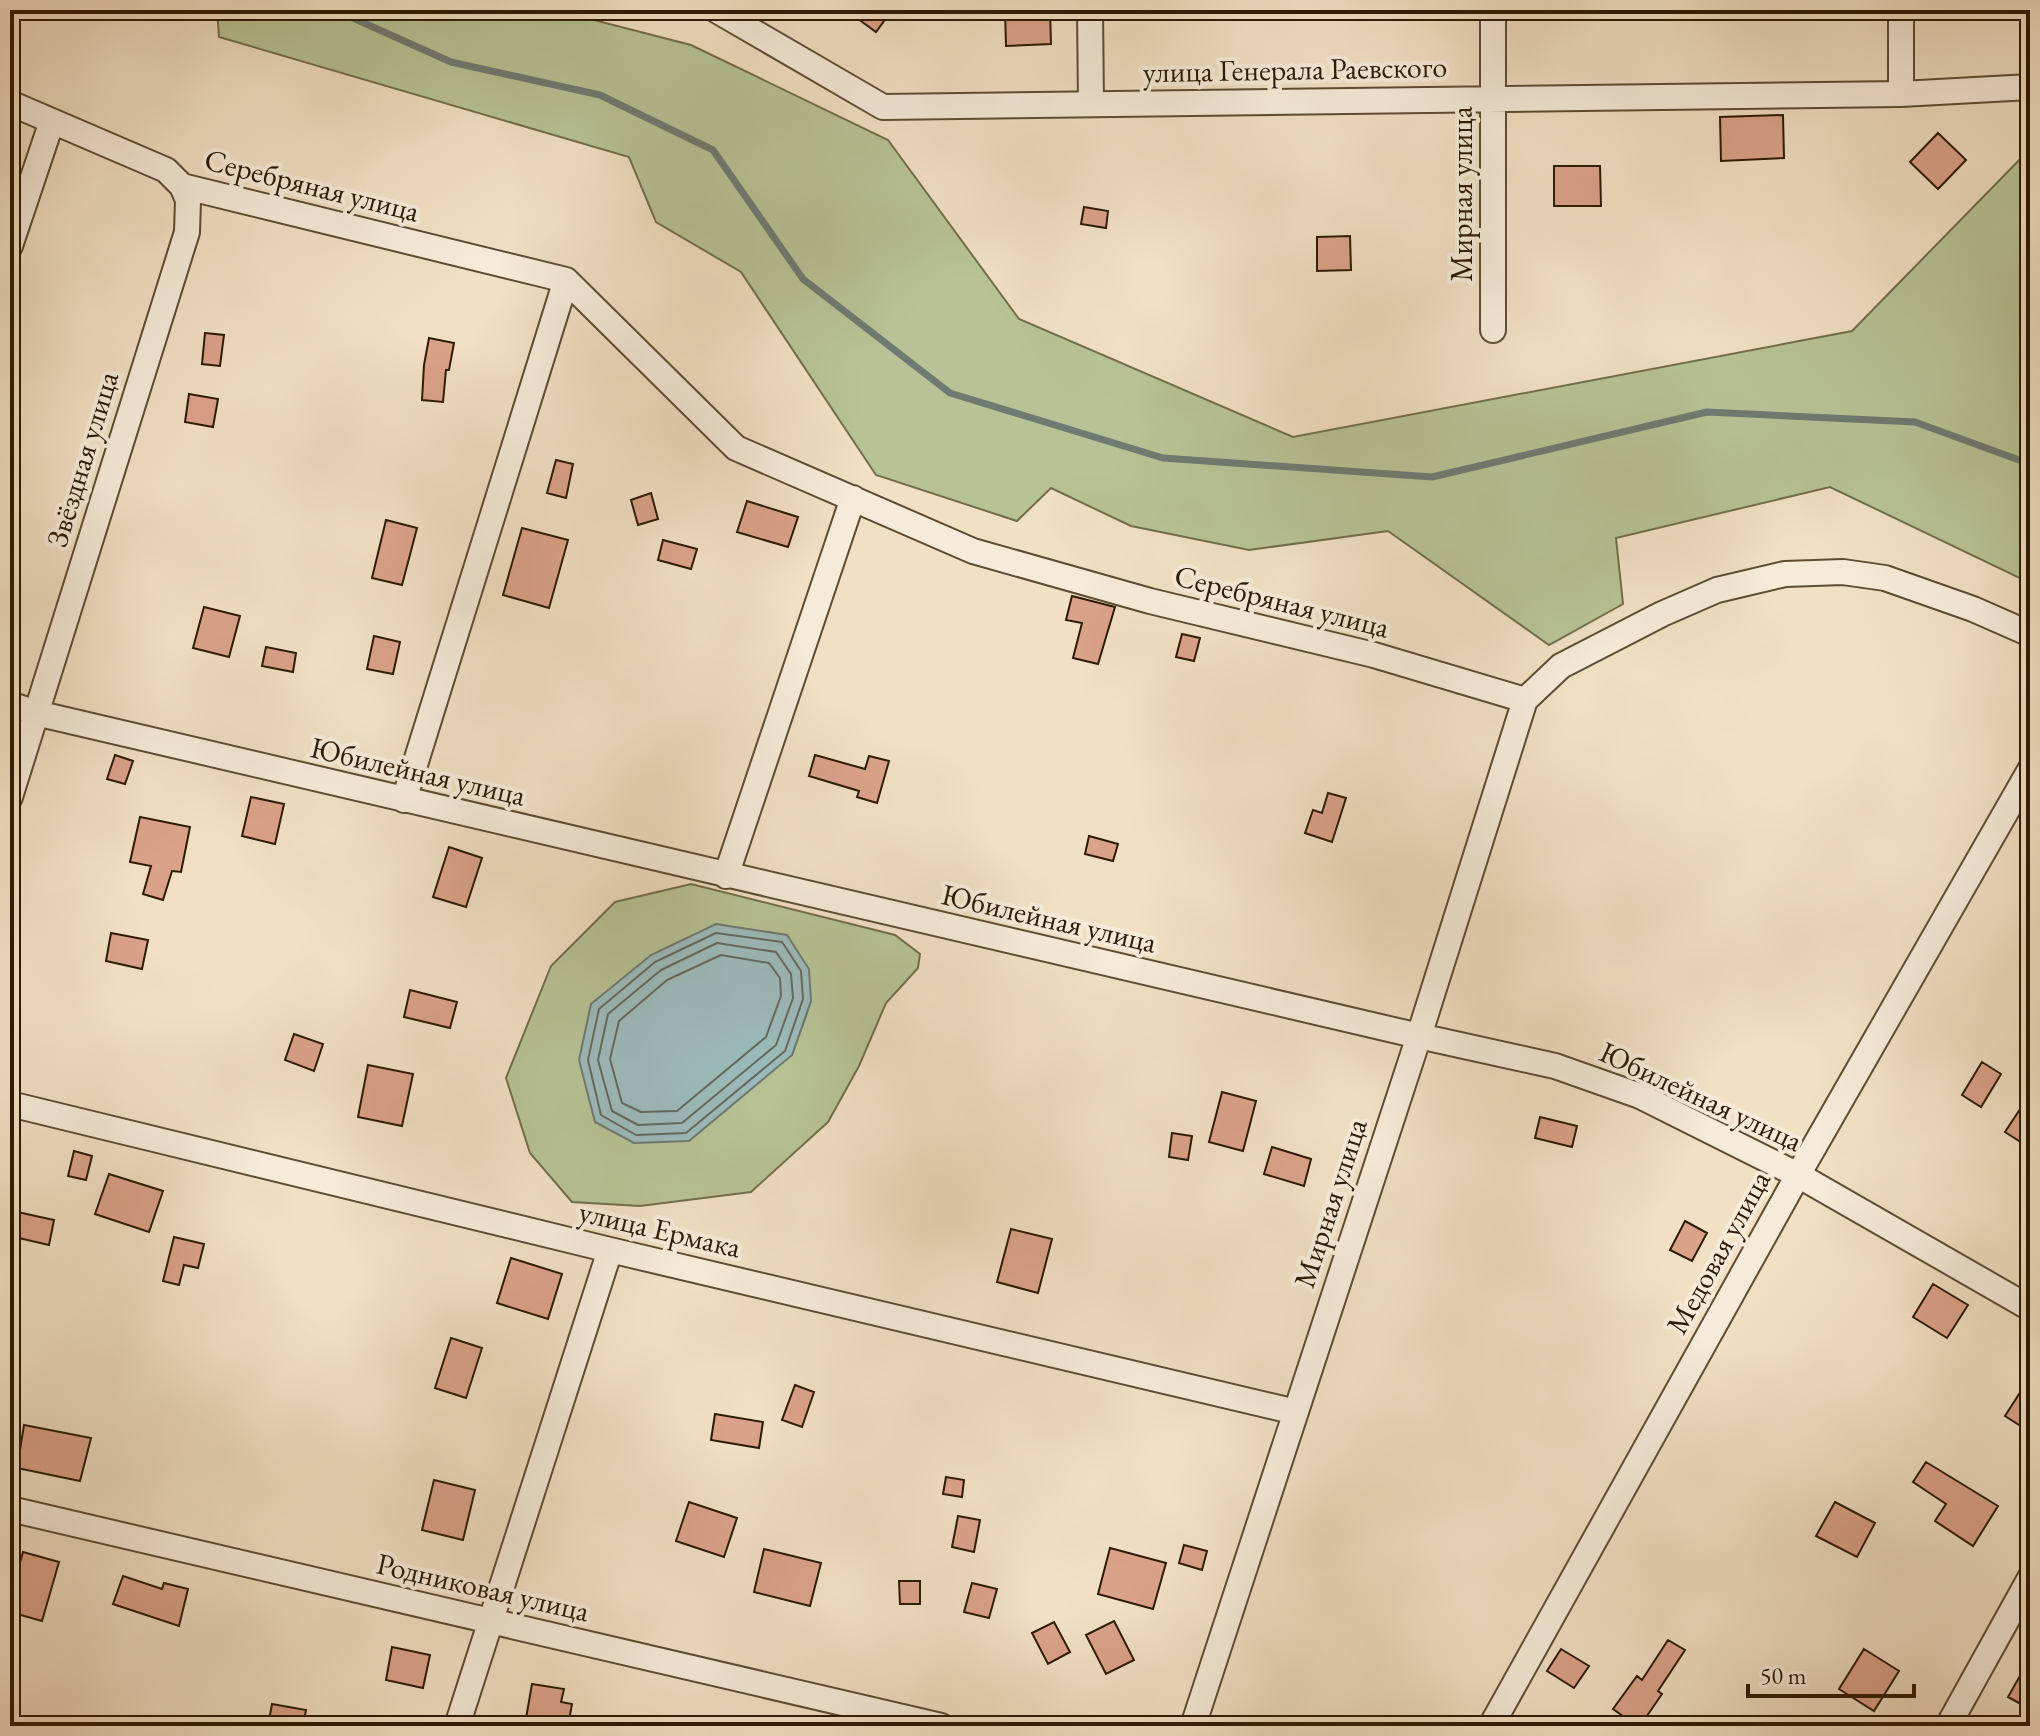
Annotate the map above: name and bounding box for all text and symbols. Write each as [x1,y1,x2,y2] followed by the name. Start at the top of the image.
[1142,47,1448,91] street label: улица Генерала Раевского
[1442,106,1481,282] street label: Мирная улица
[201,139,423,231] street label: Серебряная улица
[37,367,127,551] street label: Звёздная улица
[1171,555,1393,647] street label: Серебряная улица
[306,727,530,815] street label: Юбилейная улица
[937,874,1161,962] street label: Юбилейная улица
[1593,1032,1809,1160] street label: Юбилейная улица
[1284,1113,1376,1292] street label: Мирная улица
[1657,1163,1779,1341] street label: Медовая улица
[575,1191,745,1267] street label: улица Ермака
[373,1544,593,1630] street label: Родниковая улица
[1748,1648,1914,1698] scale bar
[1760,1660,1807,1691] text: 50 m

